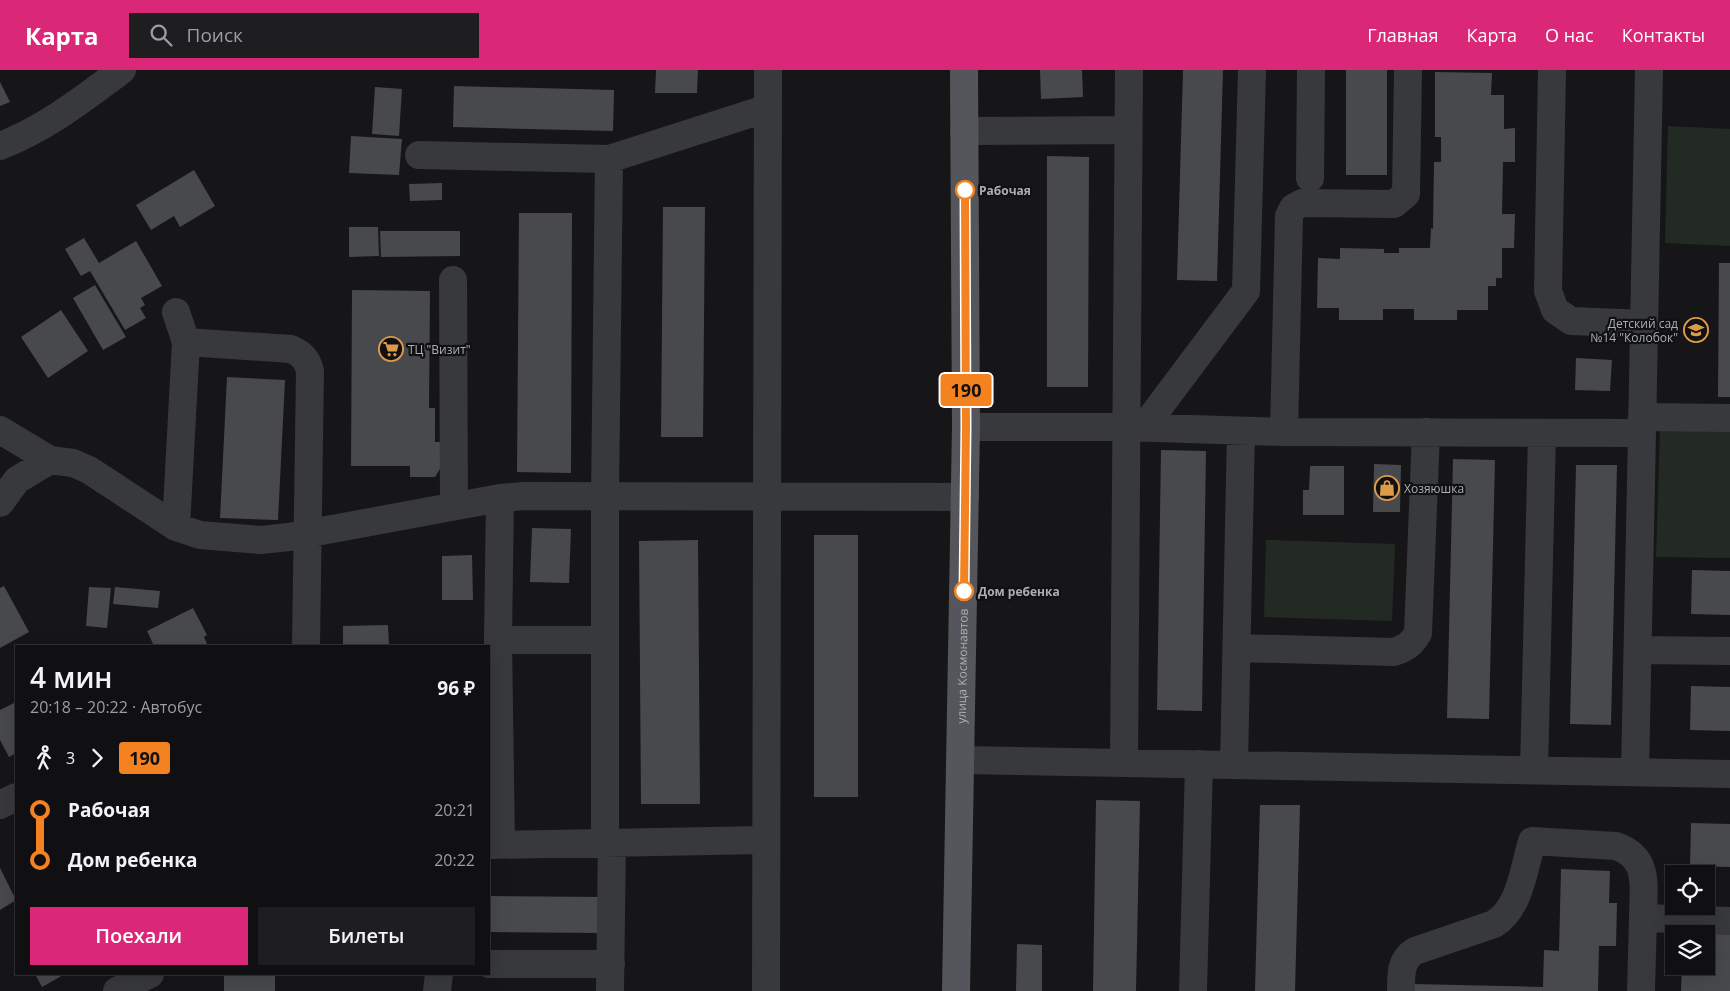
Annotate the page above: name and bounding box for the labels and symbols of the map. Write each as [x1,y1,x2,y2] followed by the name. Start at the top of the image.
[955,180,975,200] marker: Рабочая
[979,182,1031,199] place label: Рабочая
[1590,315,1678,346] place label: Детский сад №14 "Колобок"
[1683,317,1709,343] school or university icon: Детский сад №14 "Колобок"
[378,336,404,362] supermarket icon: ТЦ "Визит"
[408,341,471,358] place label: ТЦ "Визит"
[937,374,995,406] line badge: 190
[1374,475,1400,501] shop icon: Хозяюшка
[1404,480,1464,497] place label: Хозяюшка
[954,581,974,601] marker: Дом ребенка
[978,583,1060,600] place label: Дом ребенка
[952,608,971,724] street label: улица Космонавтов

